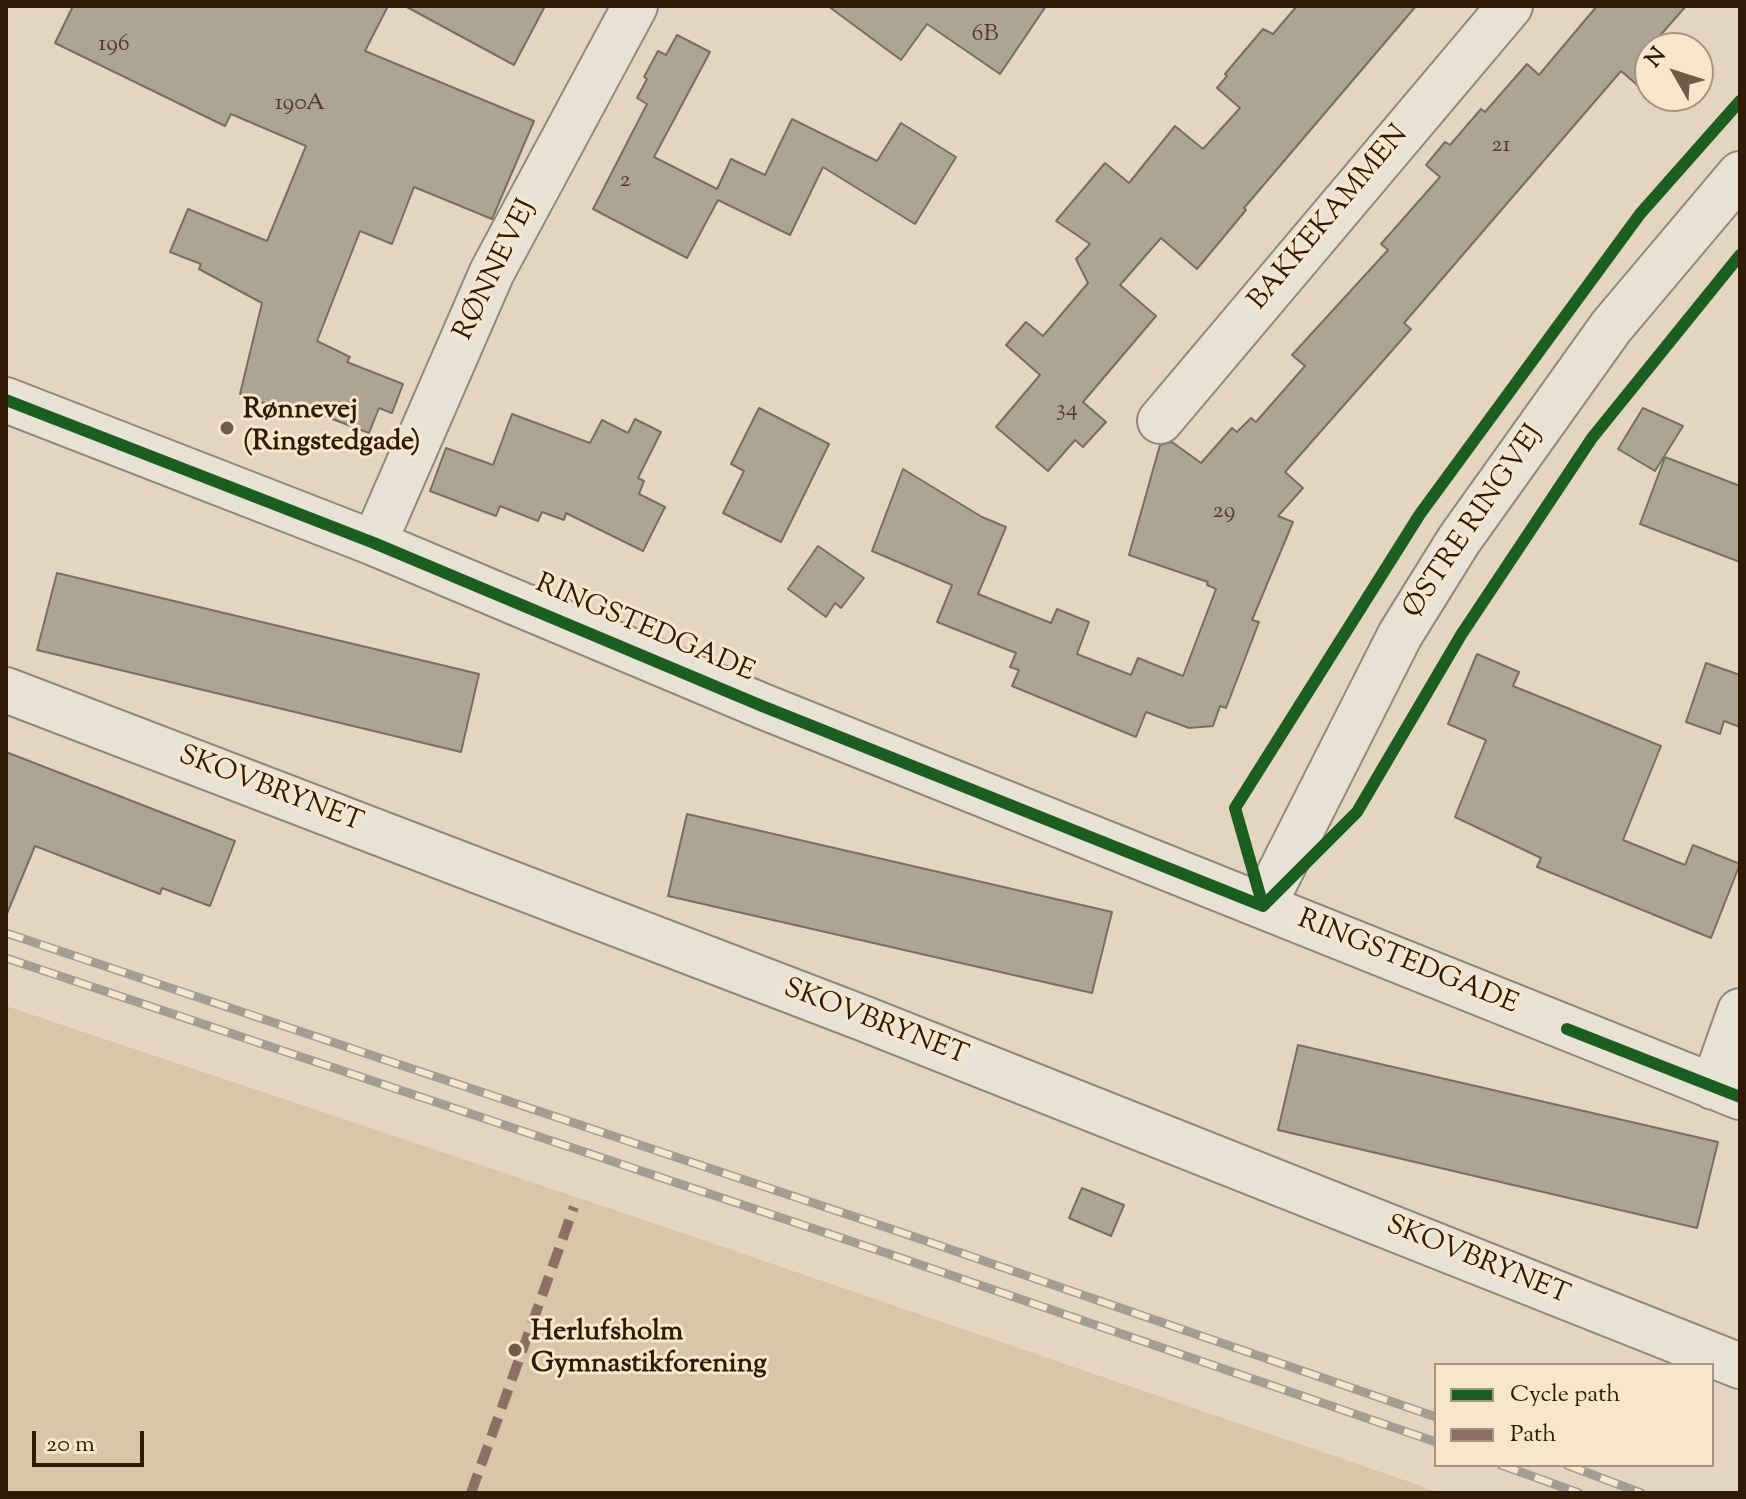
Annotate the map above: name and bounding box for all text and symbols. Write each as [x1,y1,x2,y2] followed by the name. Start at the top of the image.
[971,22,999,50] house number: 6B
[98,32,130,60] house number: 196
[1634,32,1714,112] north arrow
[1639,41,1675,75] text: N
[275,91,325,119] house number: 190A
[1243,120,1417,318] street label: BAKKEKAMMEN
[1491,133,1511,161] house number: 21
[619,168,631,196] house number: 2
[449,195,545,347] street label: RØNNEVEJ
[243,395,420,461] place label: Rønnevej (Ringstedgade)
[1056,397,1078,425] house number: 34
[218,419,236,437] marker: Rønnevej (Ringstedgade)
[1398,420,1552,626] street label: ØSTRE RINGVEJ
[1213,499,1235,527] house number: 29
[529,569,759,691] street label: RINGSTEDGADE
[173,740,367,842] street label: SKOVBRYNET
[1292,904,1522,1024] street label: RINGSTEDGADE
[778,973,972,1075] street label: SKOVBRYNET
[1381,1210,1573,1314] street label: SKOVBRYNET
[531,1317,767,1383] place label: Herlufsholm Gymnastikforening
[506,1341,524,1359] marker: Herlufsholm Gymnastikforening
[1434,1363,1714,1467] legend
[1510,1378,1620,1412] text: Cycle path
[36,1415,148,1465] scale bar
[1510,1418,1556,1452] text: Path
[46,1428,95,1462] text: 20 m

